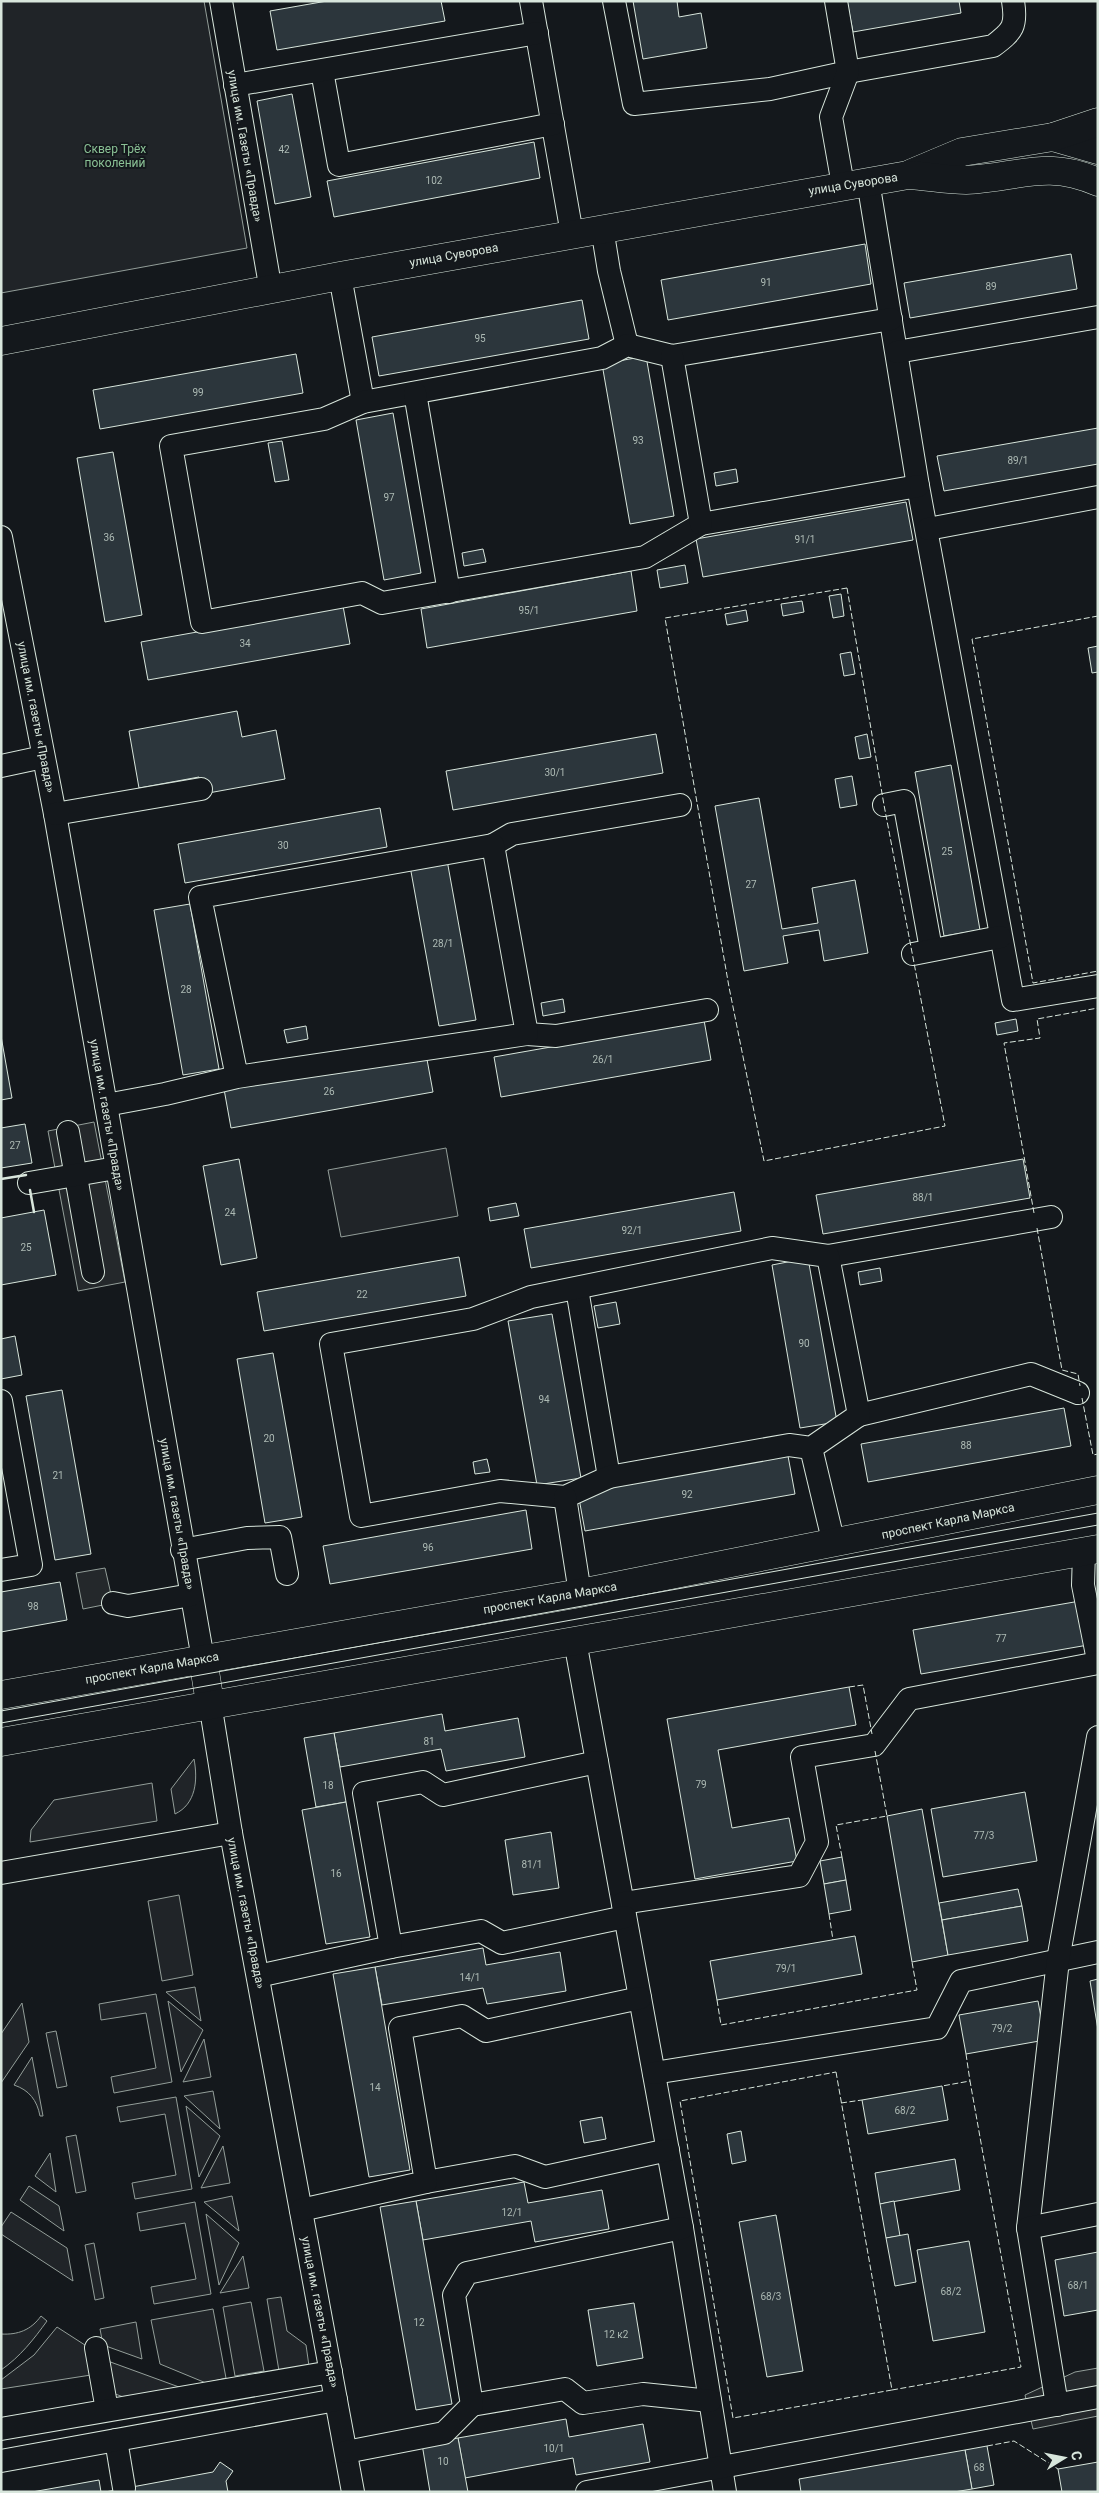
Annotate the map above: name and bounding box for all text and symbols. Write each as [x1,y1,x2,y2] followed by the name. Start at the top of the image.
[225,69,265,223] street label: улица им. Газеты «Правда»
[84,142,146,170] park label: Сквер Трёх поколений
[278,144,290,155] house number: 42
[807,170,899,198] street label: улица Суворова
[426,175,443,186] house number: 102
[408,240,500,270] street label: улица Суворова
[760,277,772,288] house number: 91
[985,281,997,292] house number: 89
[474,333,486,344] house number: 95
[192,387,204,398] house number: 99
[632,435,644,446] house number: 93
[1008,455,1029,466] house number: 89/1
[383,492,395,503] house number: 97
[103,532,115,543] house number: 36
[795,534,816,545] house number: 91/1
[519,605,540,616] house number: 95/1
[239,638,251,649] house number: 34
[14,640,58,794] street label: улица им. газеты «Правда»
[545,767,566,778] house number: 30/1
[277,840,289,851] house number: 30
[941,846,953,857] house number: 25
[745,879,757,890] house number: 27
[433,938,454,949] house number: 28/1
[180,984,192,995] house number: 28
[87,1038,127,1192] street label: улица им. газеты «Правда»
[593,1054,614,1065] house number: 26/1
[323,1086,335,1097] house number: 26
[9,1140,21,1151] house number: 27
[913,1192,934,1203] house number: 88/1
[224,1207,236,1218] house number: 24
[622,1225,643,1236] house number: 92/1
[20,1242,32,1253] house number: 25
[356,1289,368,1300] house number: 22
[798,1338,810,1349] house number: 90
[538,1394,550,1405] house number: 94
[263,1433,275,1444] house number: 20
[157,1437,197,1591] street label: улица им. газеты «Правда»
[960,1440,972,1451] house number: 88
[52,1470,64,1481] house number: 21
[681,1489,693,1500] house number: 92
[880,1500,1016,1542] street label: проспект Карла Маркса
[422,1542,434,1553] house number: 96
[482,1579,618,1617] street label: проспект Карла Маркса
[27,1601,39,1612] house number: 98
[995,1633,1007,1644] house number: 77
[84,1649,220,1687] street label: проспект Карла Маркса
[423,1736,435,1747] house number: 81
[695,1779,707,1790] house number: 79
[322,1780,334,1791] house number: 18
[974,1830,995,1841] house number: 77/3
[224,1836,268,1990] street label: улица им. газеты «Правда»
[522,1859,543,1870] house number: 81/1
[330,1868,342,1879] house number: 16
[776,1963,797,1974] house number: 79/1
[460,1972,481,1983] house number: 14/1
[992,2023,1013,2034] house number: 79/2
[369,2082,381,2093] house number: 14
[895,2105,916,2116] house number: 68/2
[502,2207,523,2218] house number: 12/1
[298,2235,342,2389] street label: улица им. газеты «Правда»
[1068,2280,1089,2291] house number: 68/1
[941,2286,962,2297] house number: 68/2
[761,2291,782,2302] house number: 68/3
[413,2317,425,2328] house number: 12
[604,2329,629,2340] house number: 12 к2
[1039,2433,1089,2483] north arrow
[544,2443,565,2454] house number: 10/1
[1068,2450,1085,2462] text: С
[437,2456,449,2467] house number: 10
[973,2462,985,2473] house number: 68

